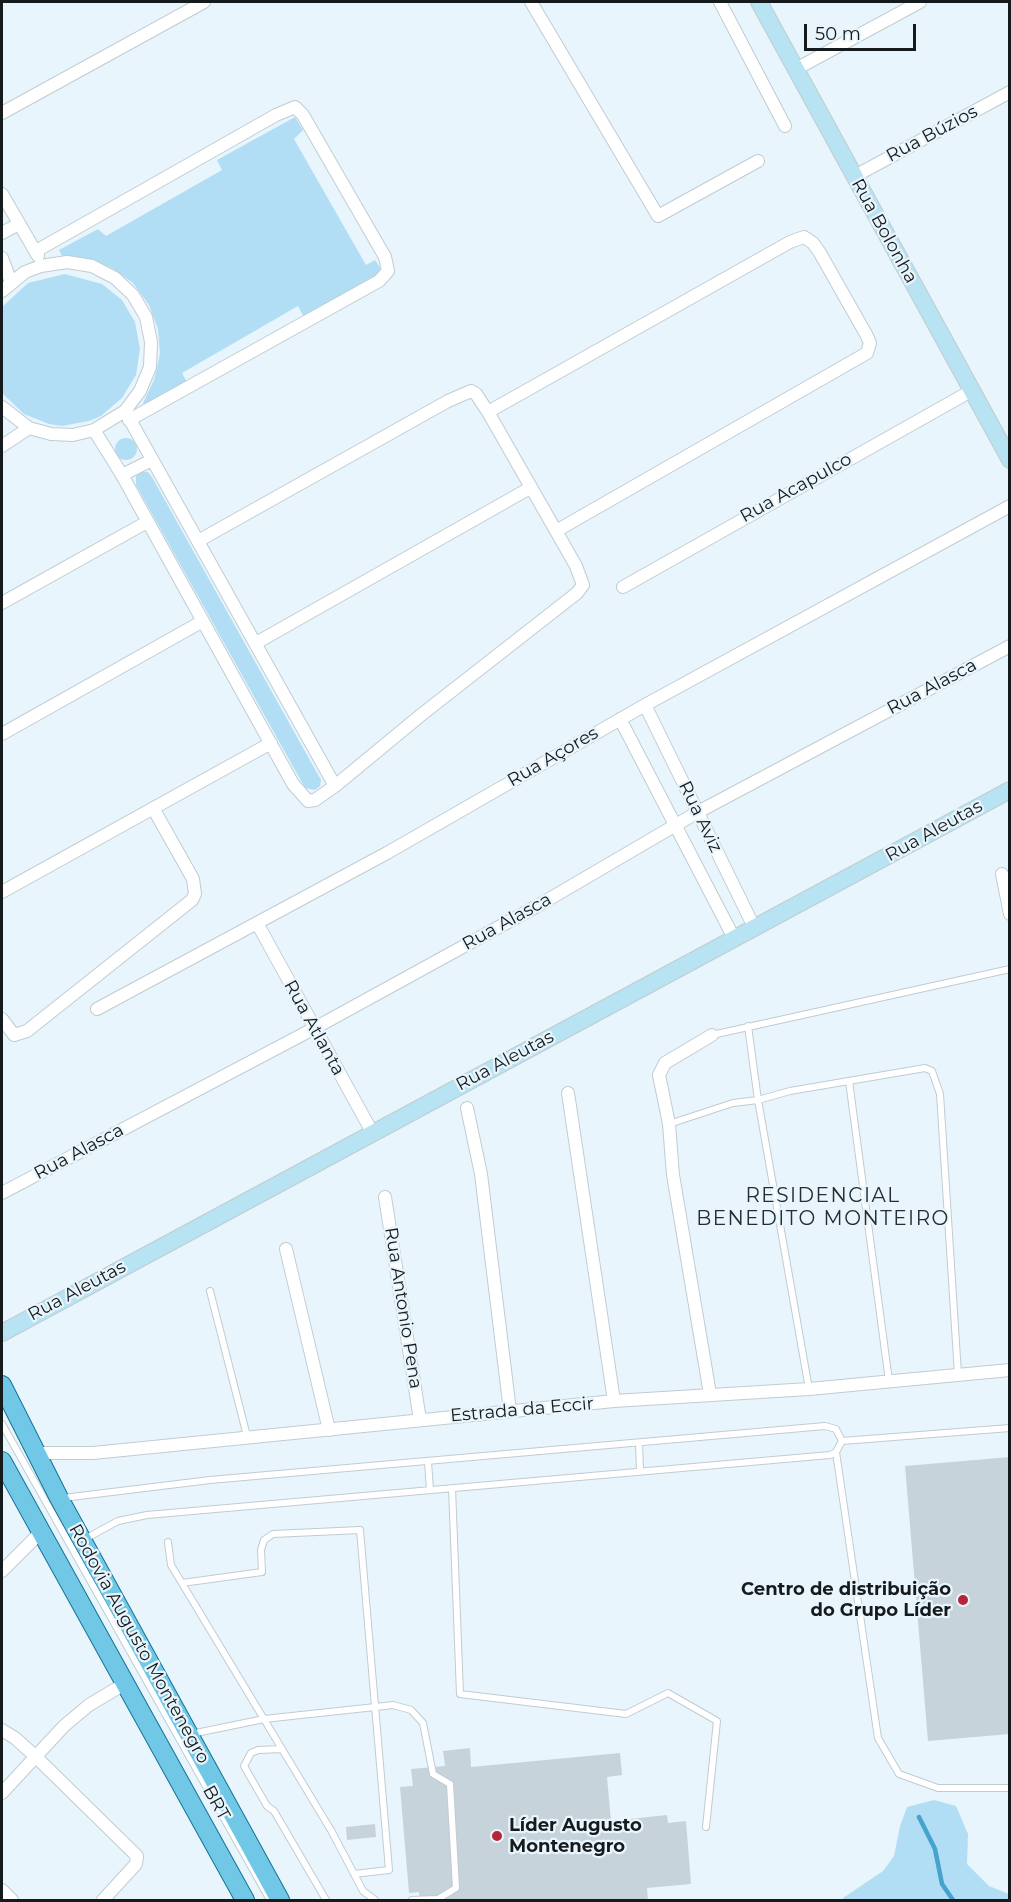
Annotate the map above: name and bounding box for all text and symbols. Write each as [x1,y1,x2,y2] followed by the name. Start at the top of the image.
[807,12,920,50] scale bar
[815,23,861,45] text: 50 m
[883,101,981,167] street label: Rua Búzios
[846,175,922,287] street label: Rua Bolonha
[736,448,856,528] street label: Rua Acapulco
[884,654,980,720] street label: Rua Alasca
[504,722,602,792] street label: Rua Açores
[673,778,727,856] street label: Rua Aviz
[882,795,986,867] street label: Rua Aleutas
[459,889,555,955] street label: Rua Alasca
[279,977,349,1079] street label: Rua Atlanta
[452,1026,558,1096] street label: Rua Aleutas
[31,1119,127,1185] street label: Rua Alasca
[696,1184,950,1231] district label: RESIDENCIAL BENEDITO MONTEIRO
[380,1226,426,1390] street label: Rua Antonio Pena
[24,1256,130,1326] street label: Rua Aleutas
[449,1393,595,1427] street label: Estrada da Eccir
[64,1520,214,1768] street label: Rodovia Augusto Montenegro
[741,1579,951,1622] place label: Centro de distribuição do Grupo Líder
[956,1593,970,1607] marker: Centro de distribuição do Grupo Líder
[198,1782,234,1824] street label: BRT
[509,1815,642,1858] place label: Líder Augusto Montenegro
[490,1829,504,1843] marker: Líder Augusto Montenegro

